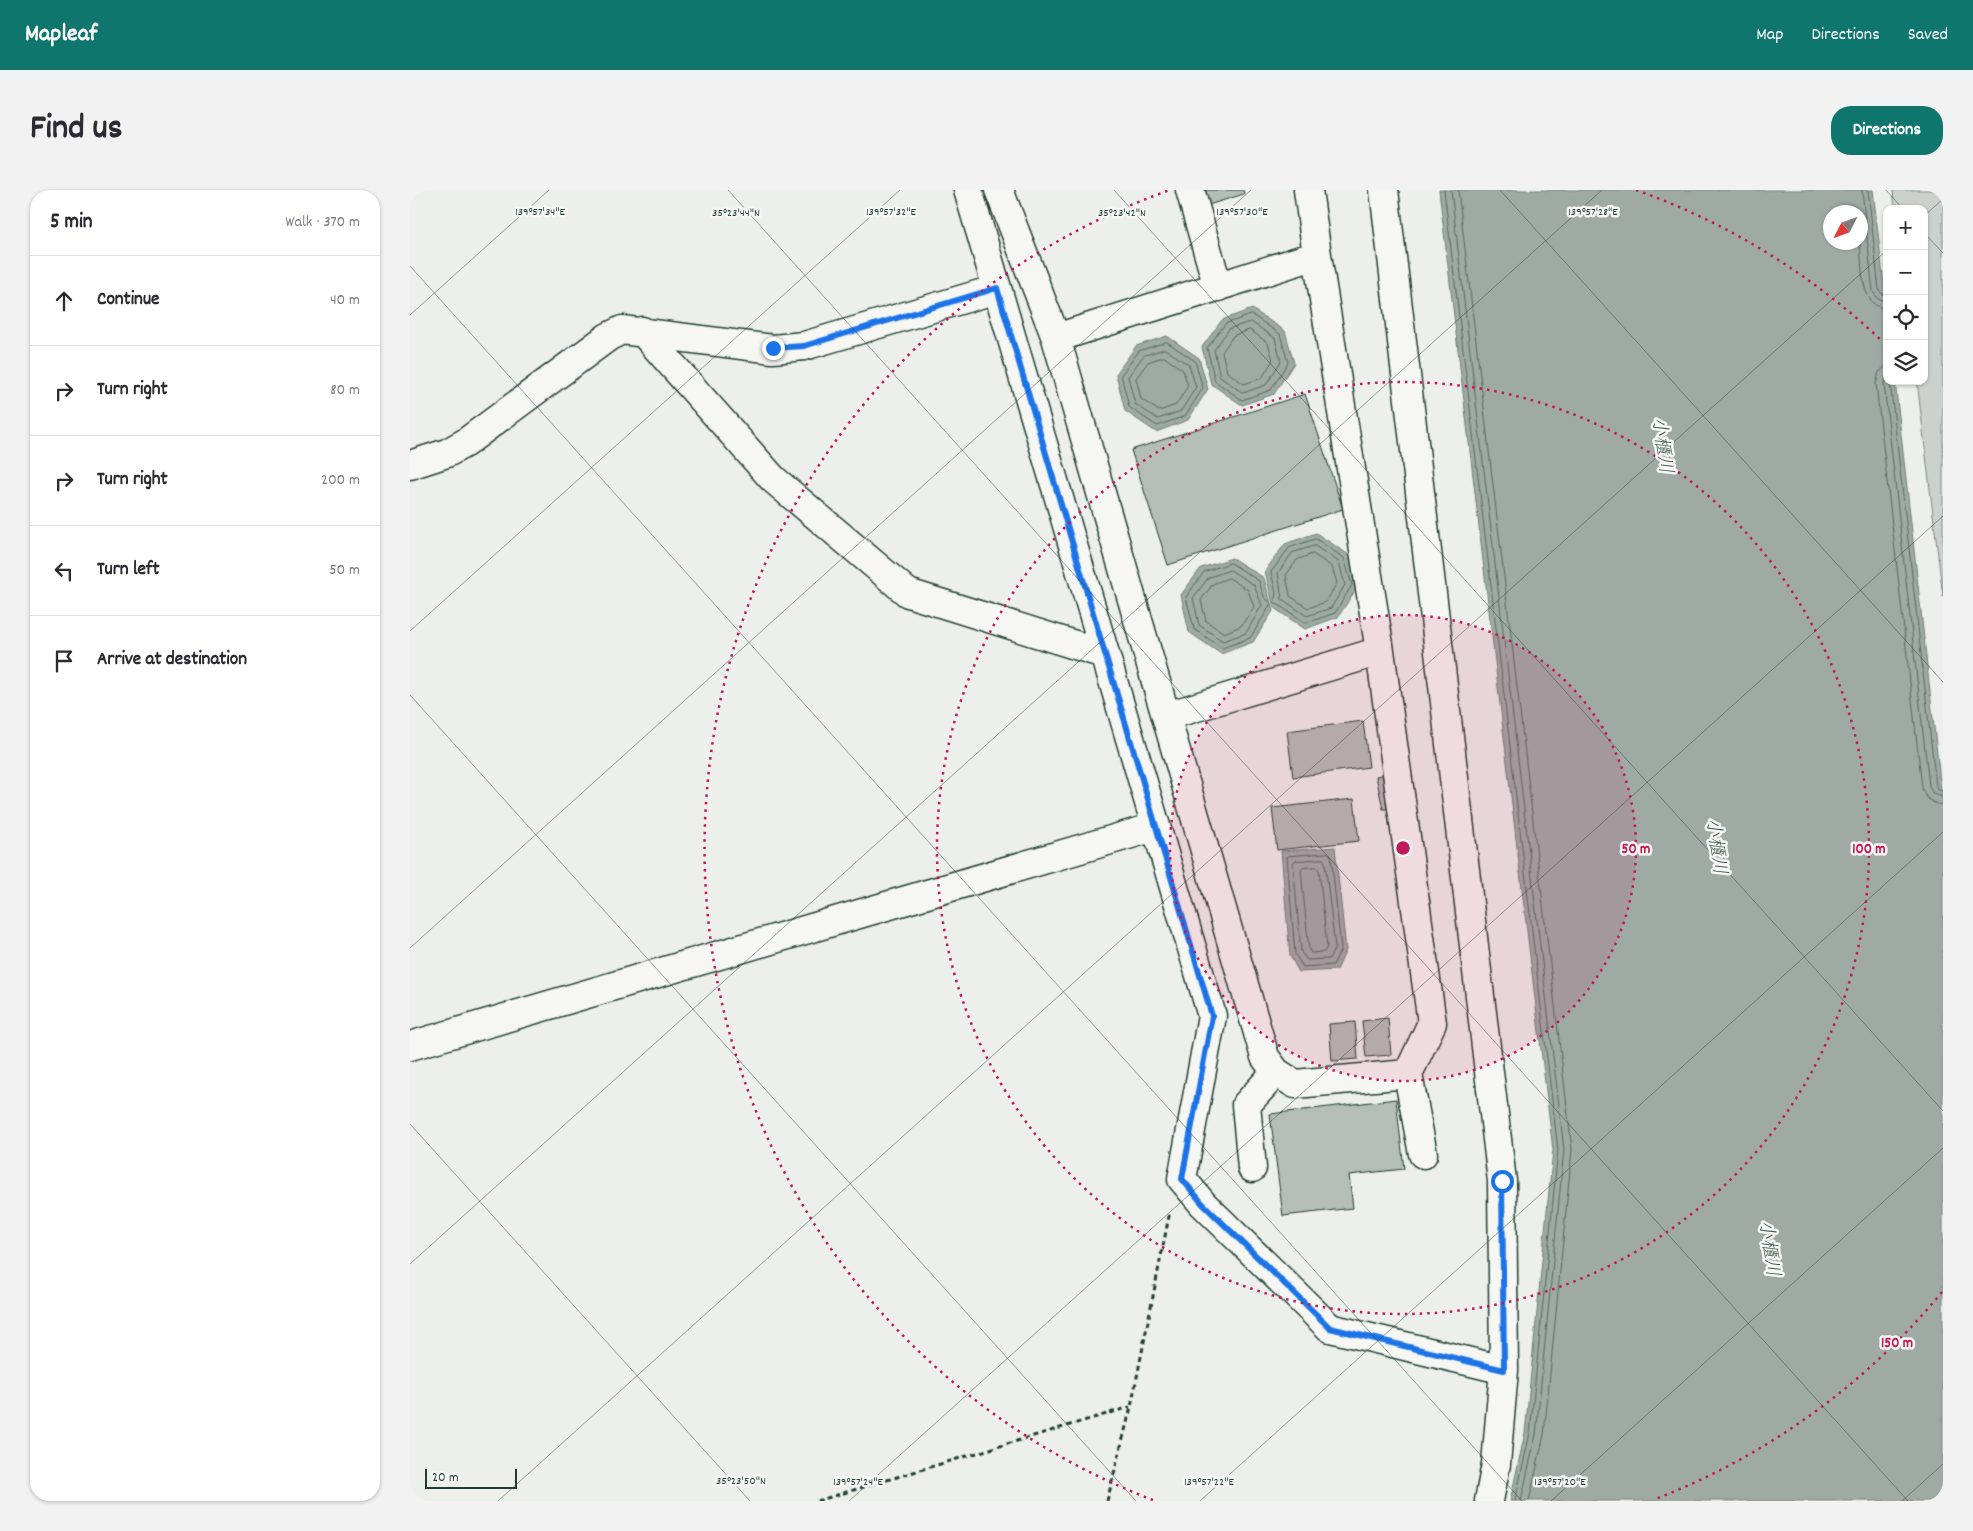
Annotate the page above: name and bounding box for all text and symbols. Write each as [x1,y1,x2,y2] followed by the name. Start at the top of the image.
[25,18,97,52] text: Mapleaf
[1756,23,1783,48] text: Map
[1811,23,1880,48] text: Directions
[1908,23,1948,48] text: Saved
[30,105,122,155] text: Find us
[1831,106,1943,155] button: Directions
[515,204,565,221] text: 139°57'34"E
[866,204,917,221] text: 139°57'32"E
[1216,204,1268,221] text: 139°57'30"E
[1568,204,1618,221] text: 139°57'28"E
[712,205,760,222] text: 35°23'44"N
[1098,205,1146,222] text: 35°23'42"N
[1823,205,1868,250] north arrow
[1883,205,1928,385] map controls
[1883,205,1928,250] button: +
[50,208,93,238] text: 5 min
[285,211,360,234] text: Walk · 370 m
[1883,250,1928,295] button: −
[50,287,78,315] icon: ahead
[97,287,159,314] text: Continue
[330,289,360,312] text: 40 m
[1883,295,1928,340] button: locate
[762,337,785,360] route end
[1883,340,1928,385] button: layers
[50,377,78,405] icon: right
[97,377,168,404] text: Turn right
[330,379,360,402] text: 80 m
[1643,415,1678,476] water label: 小櫃川
[50,467,78,495] icon: right
[97,467,168,494] text: Turn right
[321,469,360,492] text: 200 m
[50,557,78,585] icon: left
[97,557,160,584] text: Turn left
[329,559,360,582] text: 50 m
[50,647,78,675] icon: arrive
[97,647,247,674] text: Arrive at destination
[1697,816,1732,877] water label: 小櫃川
[1394,839,1412,857] centre of rings
[1622,839,1650,861] text: 50 m
[1852,839,1886,861] text: 100 m
[1491,1170,1514,1193] route start
[1750,1218,1785,1279] water label: 小櫃川
[1881,1333,1913,1355] text: 150 m
[425,1466,518,1489] scale bar
[432,1468,459,1488] text: 20 m
[716,1473,766,1490] text: 35°23'50"N
[833,1474,883,1491] text: 139°57'24"E
[1184,1474,1235,1491] text: 139°57'22"E
[1534,1474,1586,1491] text: 139°57'20"E

